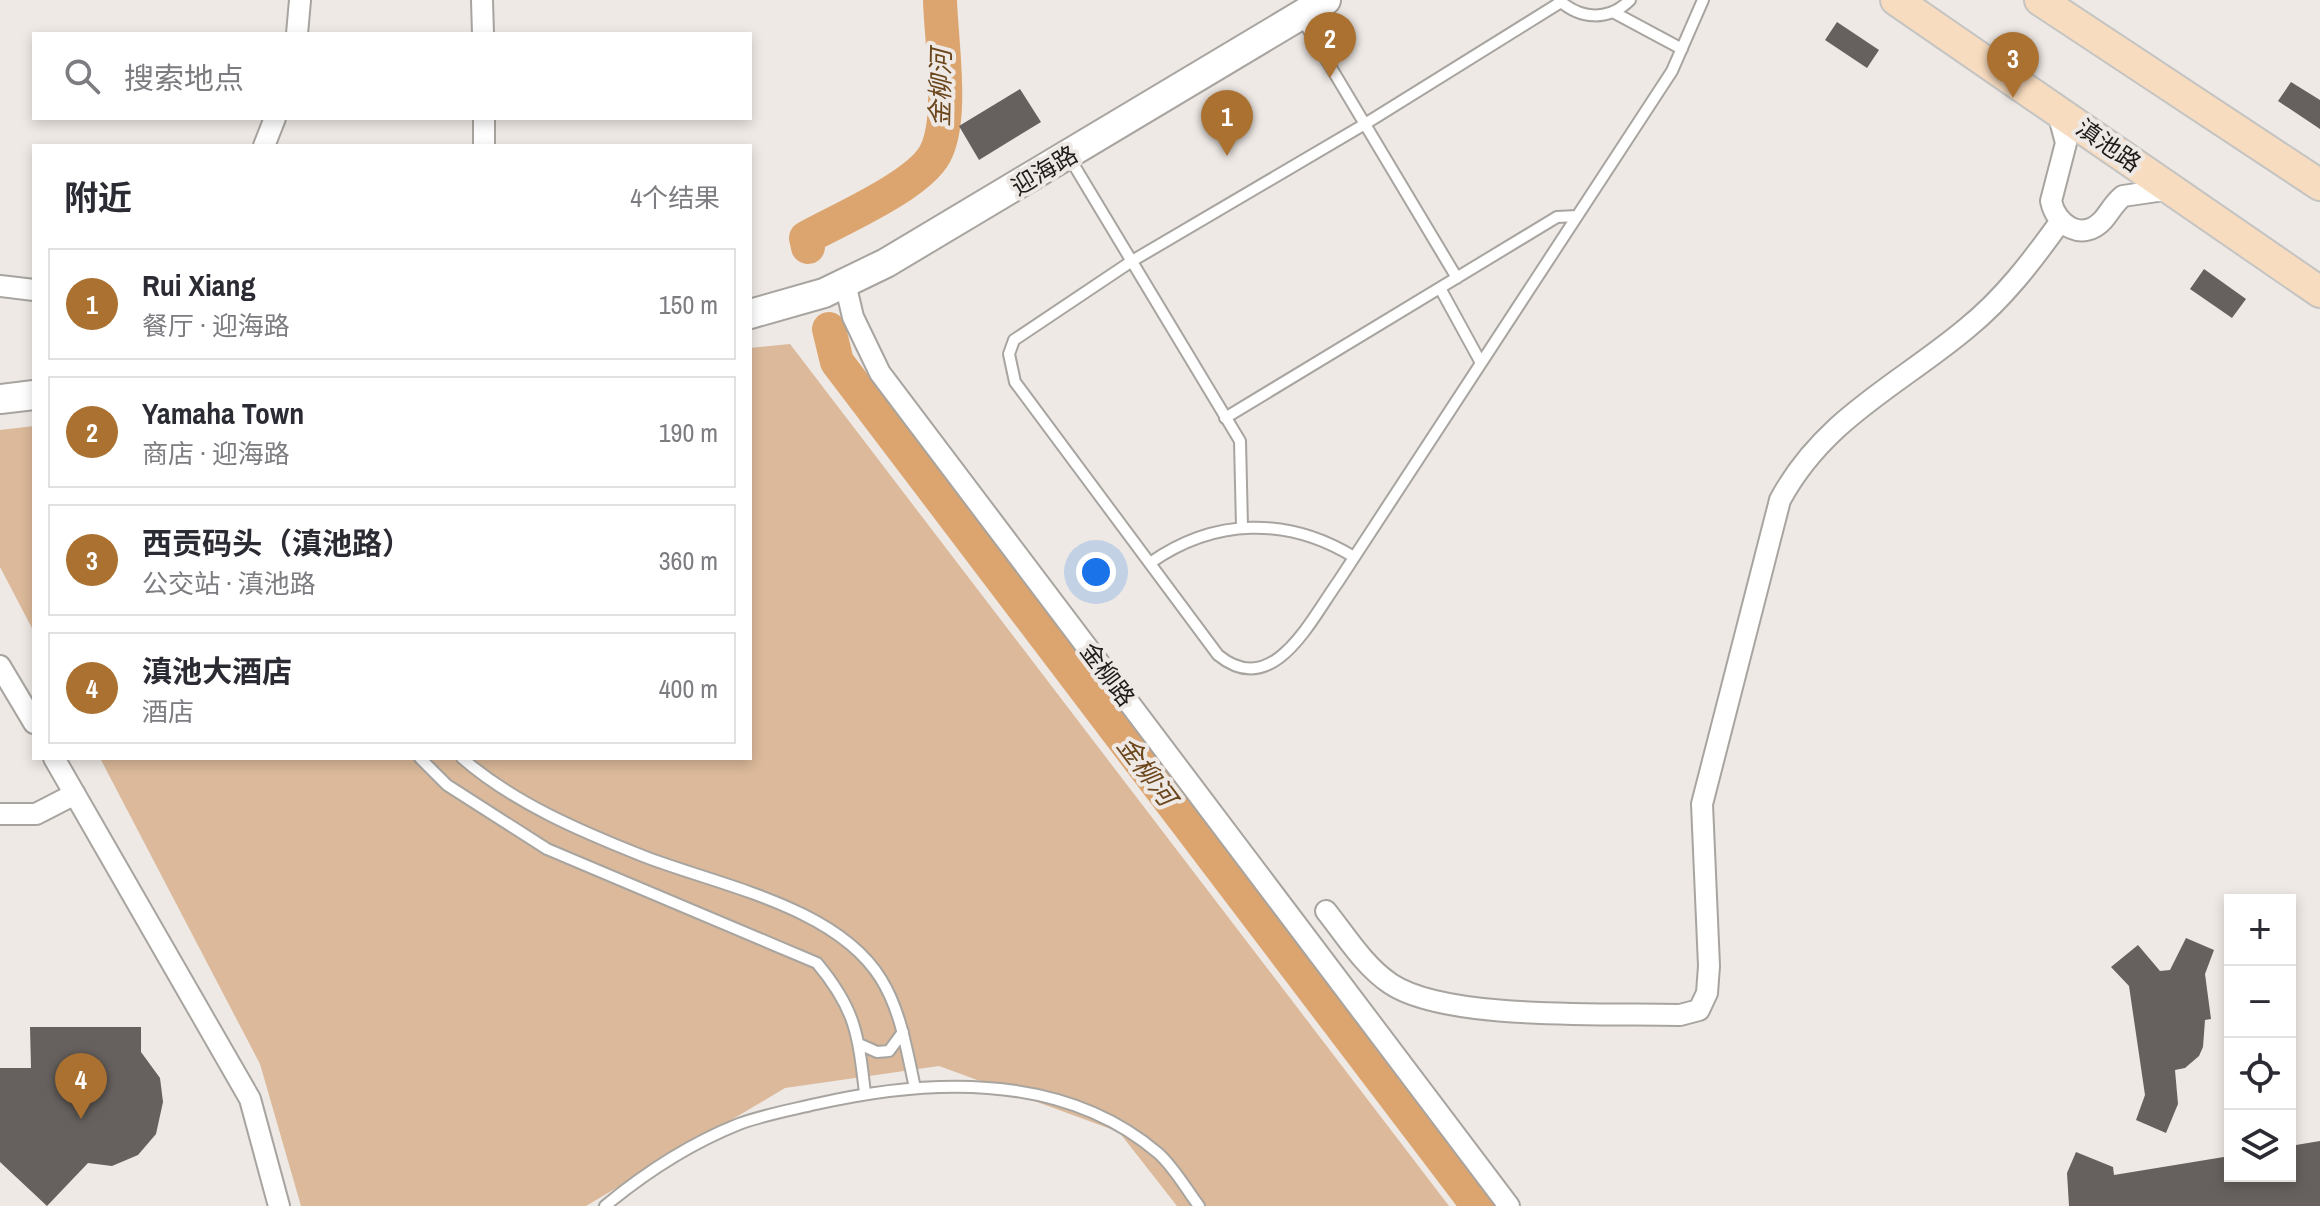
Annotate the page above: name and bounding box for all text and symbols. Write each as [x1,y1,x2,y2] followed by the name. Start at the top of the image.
[1304,12,1356,78] pin: 2
[32,32,752,120] search box
[1987,32,2039,98] pin: 3
[922,44,958,127] water label: 金柳河
[60,54,104,98] icon: search
[124,58,244,98] text: 搜索地点
[1201,90,1253,156] pin: 1
[2070,111,2148,179] street label: 滇池路
[1005,138,1083,202] street label: 迎海路
[64,175,132,221] text: 附近
[630,180,720,215] text: 4个结果
[142,265,255,305] text: Rui Xiang
[86,287,98,322] text: 1
[659,287,718,322] text: 150 m
[142,308,290,343] text: 餐厅 · 迎海路
[142,393,304,433] text: Yamaha Town
[86,415,98,450] text: 2
[659,415,718,450] text: 190 m
[142,436,290,471] text: 商店 · 迎海路
[142,523,412,563] text: 西贡码头（滇池路）
[86,543,98,578] text: 3
[659,543,718,578] text: 360 m
[1076,552,1116,592] your location
[142,566,316,601] text: 公交站 · 滇池路
[1074,636,1142,712] street label: 金柳路
[142,651,292,691] text: 滇池大酒店
[86,671,98,706] text: 4
[659,671,718,706] text: 400 m
[142,694,194,729] text: 酒店
[1110,729,1187,817] water label: 金柳河
[2224,894,2296,1182] map controls
[2224,894,2296,966] button: +
[2224,966,2296,1038] button: −
[2224,1038,2296,1110] button: locate
[55,1053,107,1119] pin: 4
[2224,1110,2296,1182] button: layers

